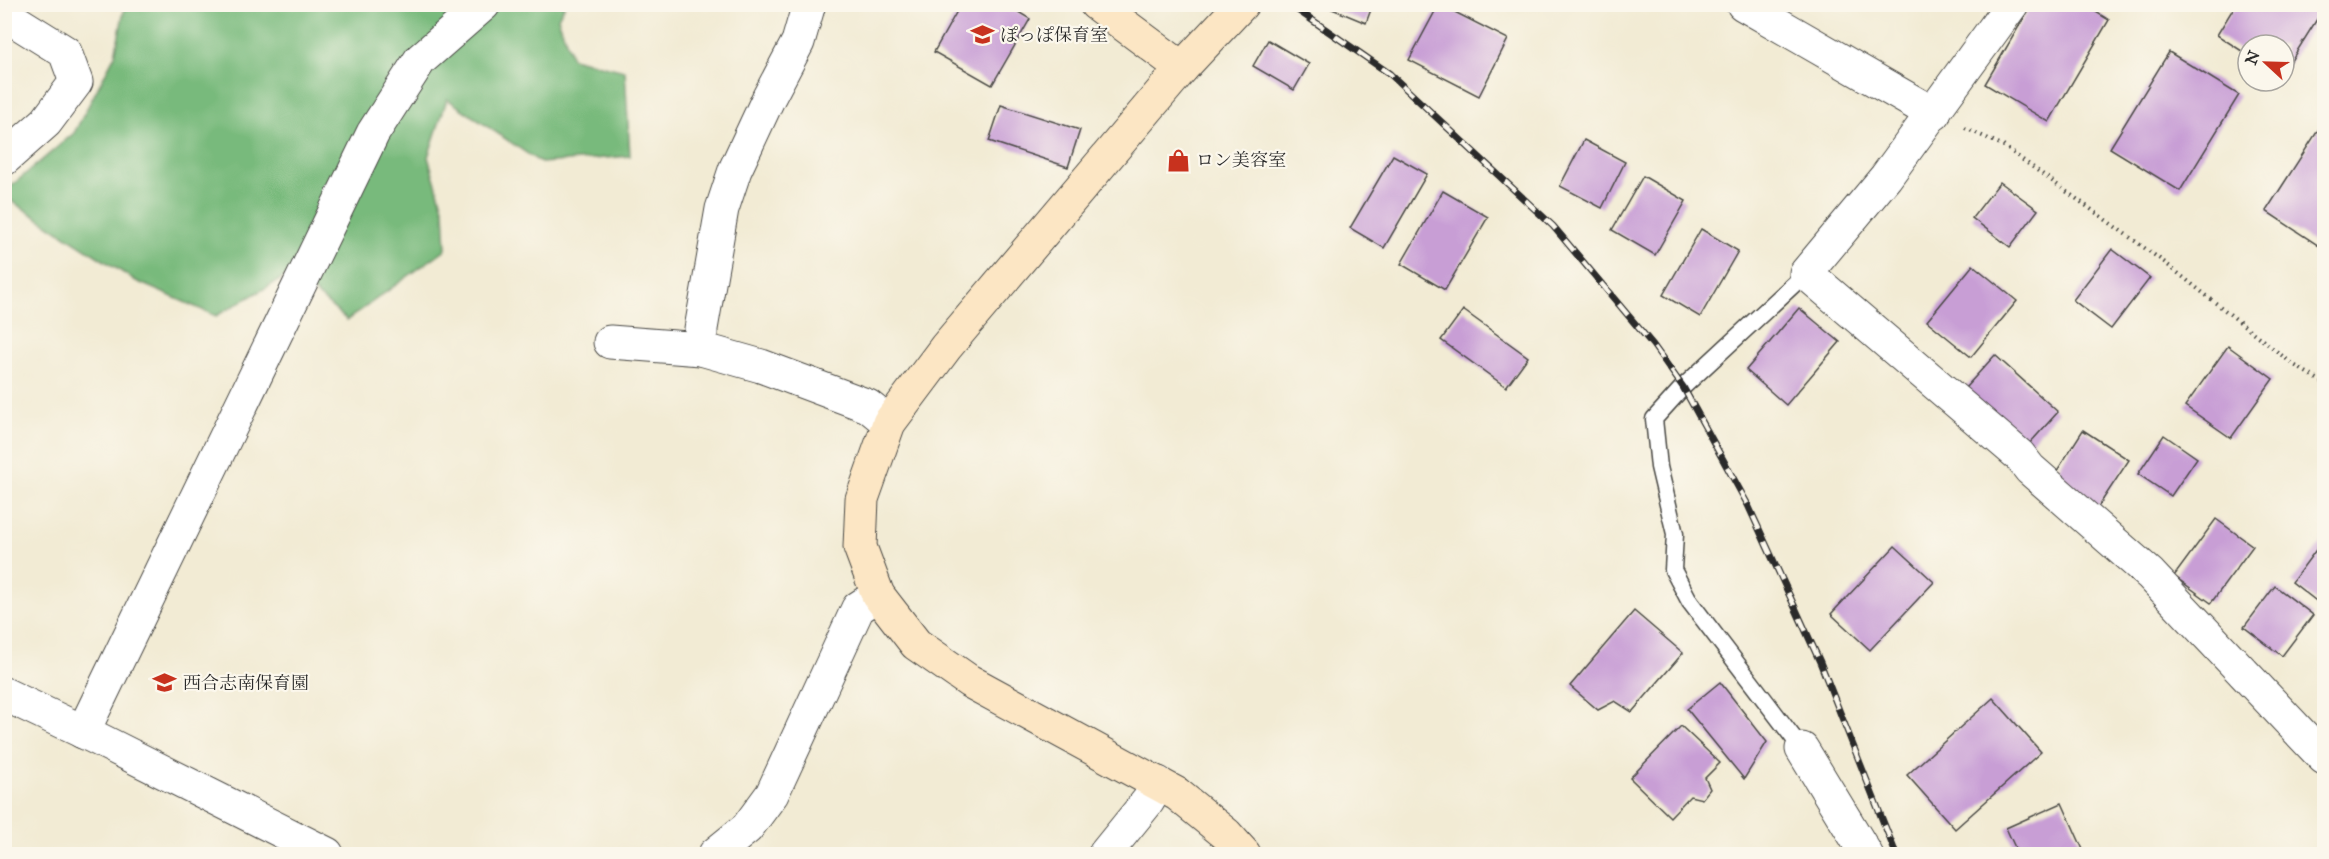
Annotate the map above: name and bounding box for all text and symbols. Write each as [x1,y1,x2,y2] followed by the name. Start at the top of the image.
[969,22,995,48] school or university icon: ぽっぽ保育室
[1000,24,1108,46] place label: ぽっぽ保育室
[2236,33,2296,93] north arrow
[2241,47,2264,67] text: N
[1165,147,1191,173] shop icon: ロン美容室
[1196,149,1286,171] place label: ロン美容室
[152,670,178,696] school or university icon: 西合志南保育園
[183,672,309,694] place label: 西合志南保育園

